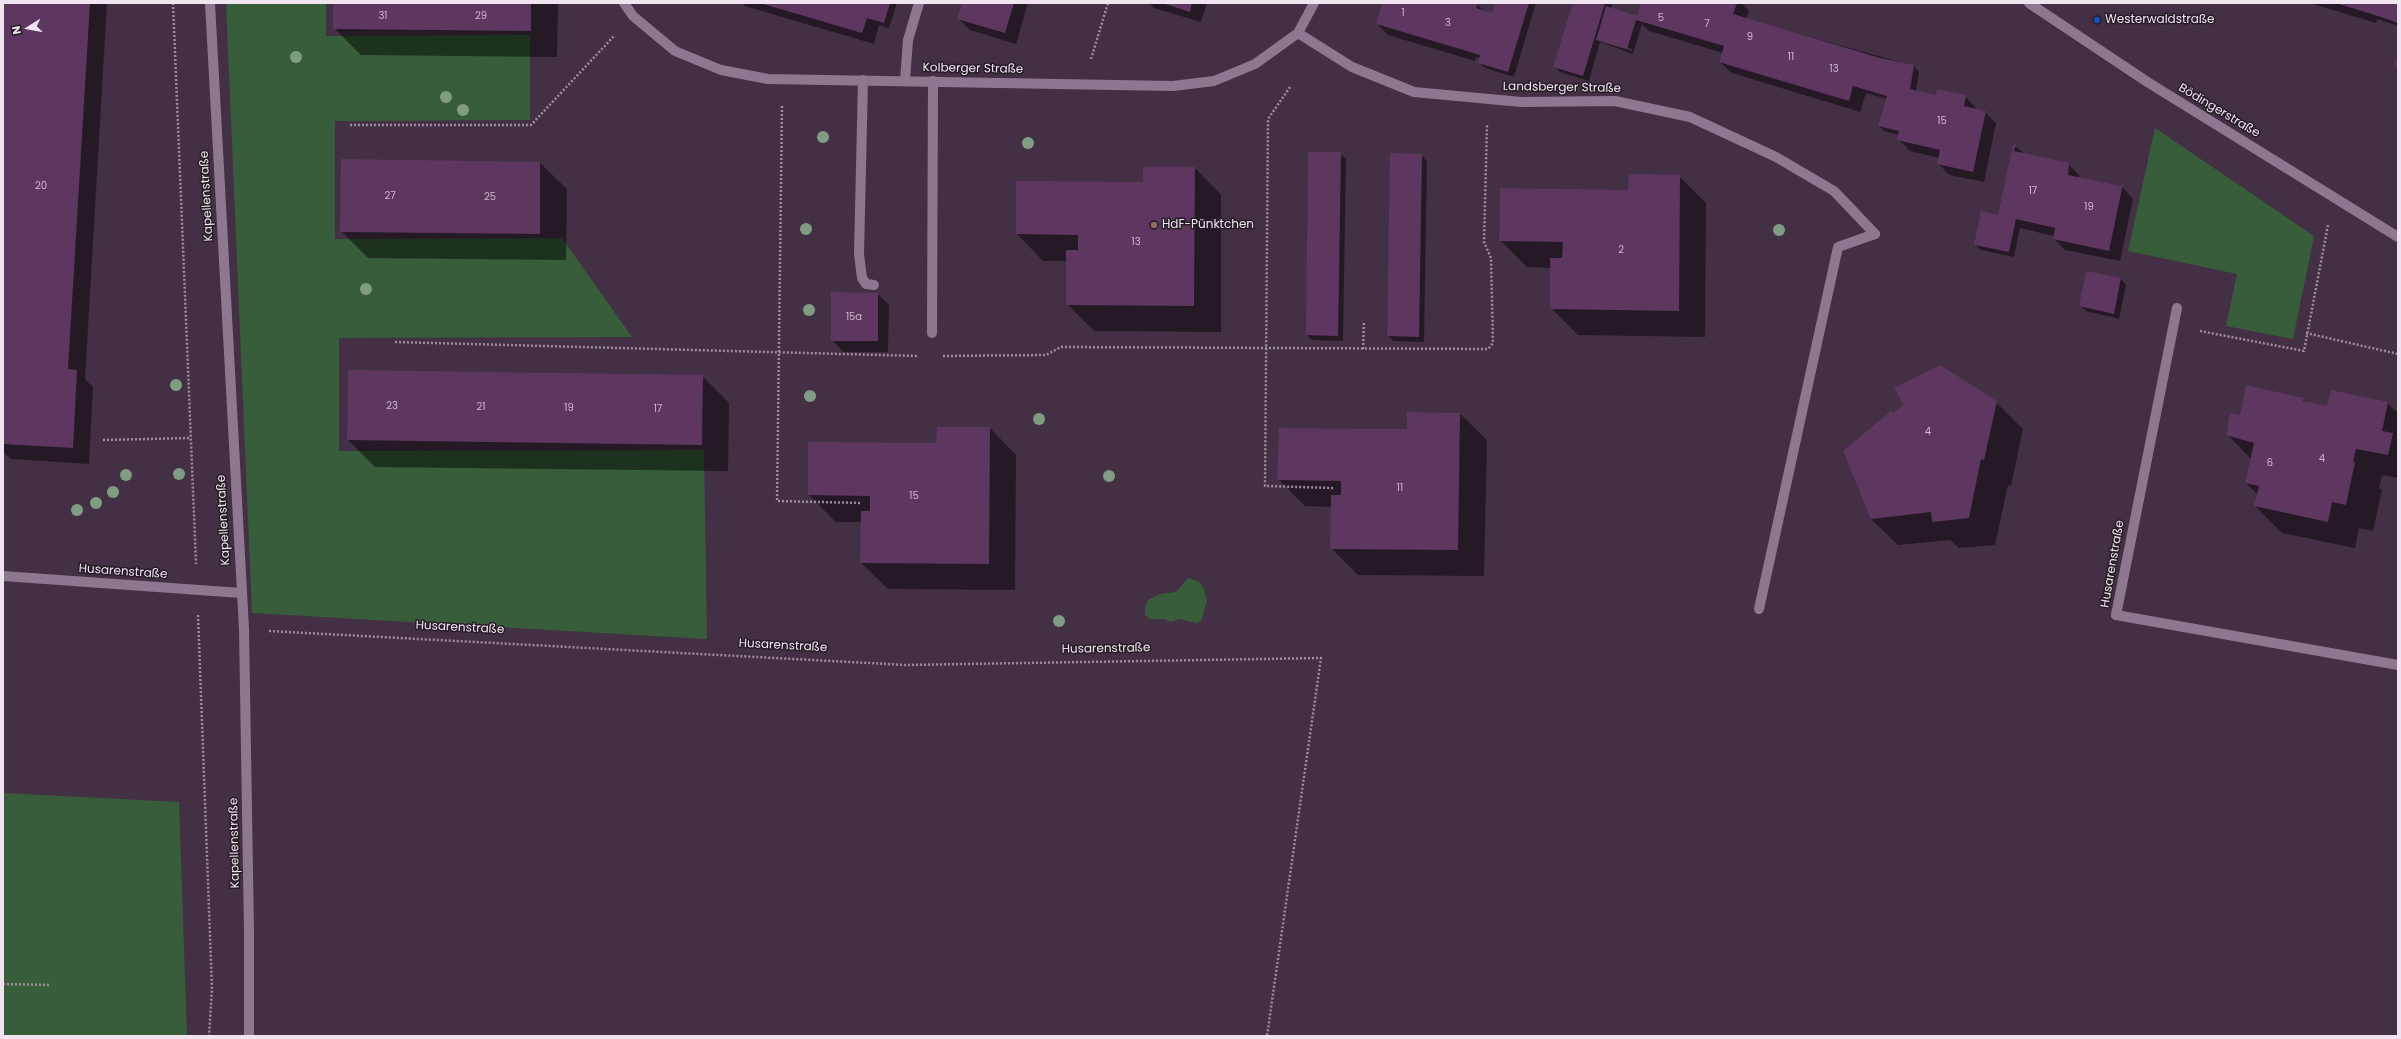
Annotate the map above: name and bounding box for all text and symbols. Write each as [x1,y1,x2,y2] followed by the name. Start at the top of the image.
[1401,7,1405,19] house number: 1
[8,8,48,48] north arrow
[378,10,388,22] house number: 31
[475,10,487,22] house number: 29
[1658,12,1664,24] house number: 5
[2105,13,2215,27] place label: Westerwaldstraße
[2092,15,2102,25] marker: Westerwaldstraße
[1445,17,1451,29] house number: 3
[1704,18,1710,30] house number: 7
[8,25,25,36] text: N
[1747,31,1753,43] house number: 9
[1788,51,1794,63] house number: 11
[923,61,1023,77] street label: Kolberger Straße
[1829,63,1839,75] house number: 13
[1503,80,1621,96] street label: Landsberger Straße
[2176,81,2262,141] street label: Bödingerstraße
[1937,115,1947,127] house number: 15
[197,150,217,242] street label: Kapellenstraße
[35,180,47,192] house number: 20
[2029,185,2037,197] house number: 17
[384,190,396,202] house number: 27
[484,191,496,203] house number: 25
[2084,201,2094,213] house number: 19
[1162,218,1254,232] place label: HdF-Pünktchen
[1149,220,1159,230] marker: HdF-Pünktchen
[1131,236,1141,248] house number: 13
[1618,244,1624,256] house number: 2
[846,311,862,323] house number: 15a
[386,400,398,412] house number: 23
[477,401,485,413] house number: 21
[564,402,574,414] house number: 19
[654,403,662,415] house number: 17
[1925,426,1931,438] house number: 4
[2319,453,2325,465] house number: 4
[2267,457,2273,469] house number: 6
[214,474,234,566] street label: Kapellenstraße
[1397,482,1403,494] house number: 11
[909,490,919,502] house number: 15
[2098,519,2128,609] street label: Husarenstraße
[78,562,168,582] street label: Husarenstraße
[415,618,505,638] street label: Husarenstraße
[738,636,828,656] street label: Husarenstraße
[1061,641,1151,657] street label: Husarenstraße
[227,798,243,888] street label: Kapellenstraße

